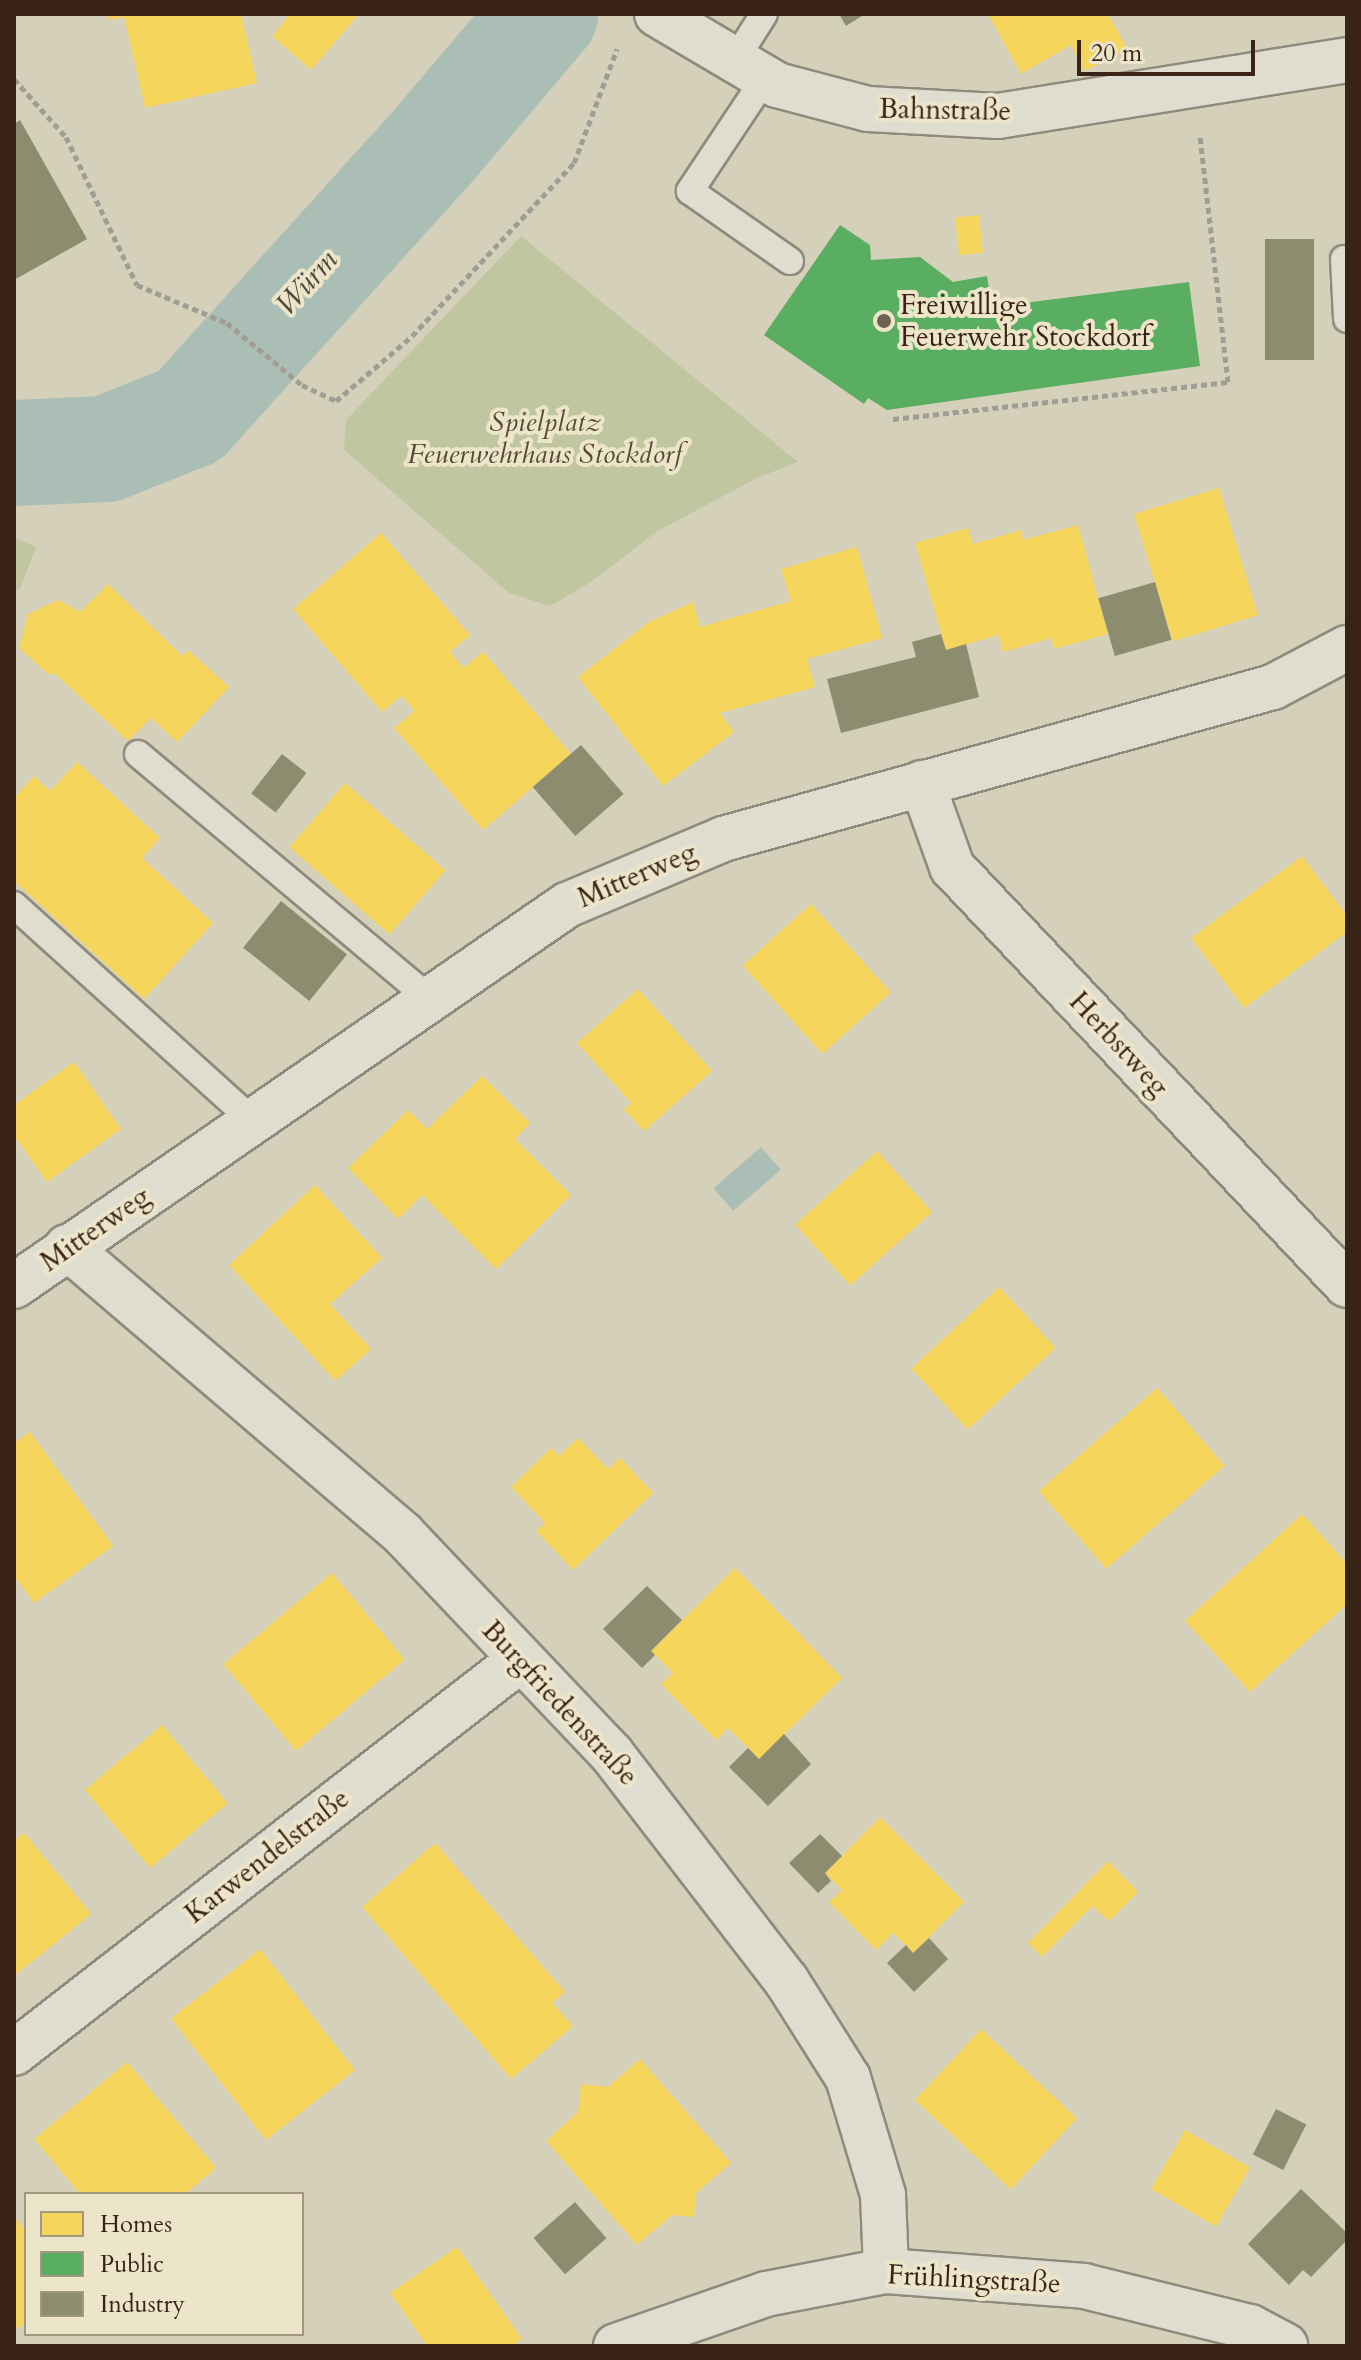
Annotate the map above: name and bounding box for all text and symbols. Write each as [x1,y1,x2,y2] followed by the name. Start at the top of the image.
[1081,24,1259,74] scale bar
[1091,37,1142,70] text: 20 m
[879,92,1011,128] street label: Bahnstraße
[268,243,346,323] water label: Würm
[900,288,1150,354] place label: Freiwillige Feuerwehr Stockdorf
[875,312,893,330] marker: Freiwillige Feuerwehr Stockdorf
[407,405,683,471] park label: Spielplatz Feuerwehrhaus Stockdorf
[573,835,701,915] street label: Mitterweg
[1062,985,1176,1103] street label: Herbstweg
[34,1179,156,1279] street label: Mitterweg
[475,1614,645,1792] street label: Burgfriedenstraße
[178,1782,356,1930] street label: Karwendelstraße
[24,2192,304,2336] legend
[100,2208,172,2241] text: Homes
[100,2248,164,2281] text: Public
[887,2258,1061,2300] street label: Frühlingstraße
[100,2288,185,2321] text: Industry

